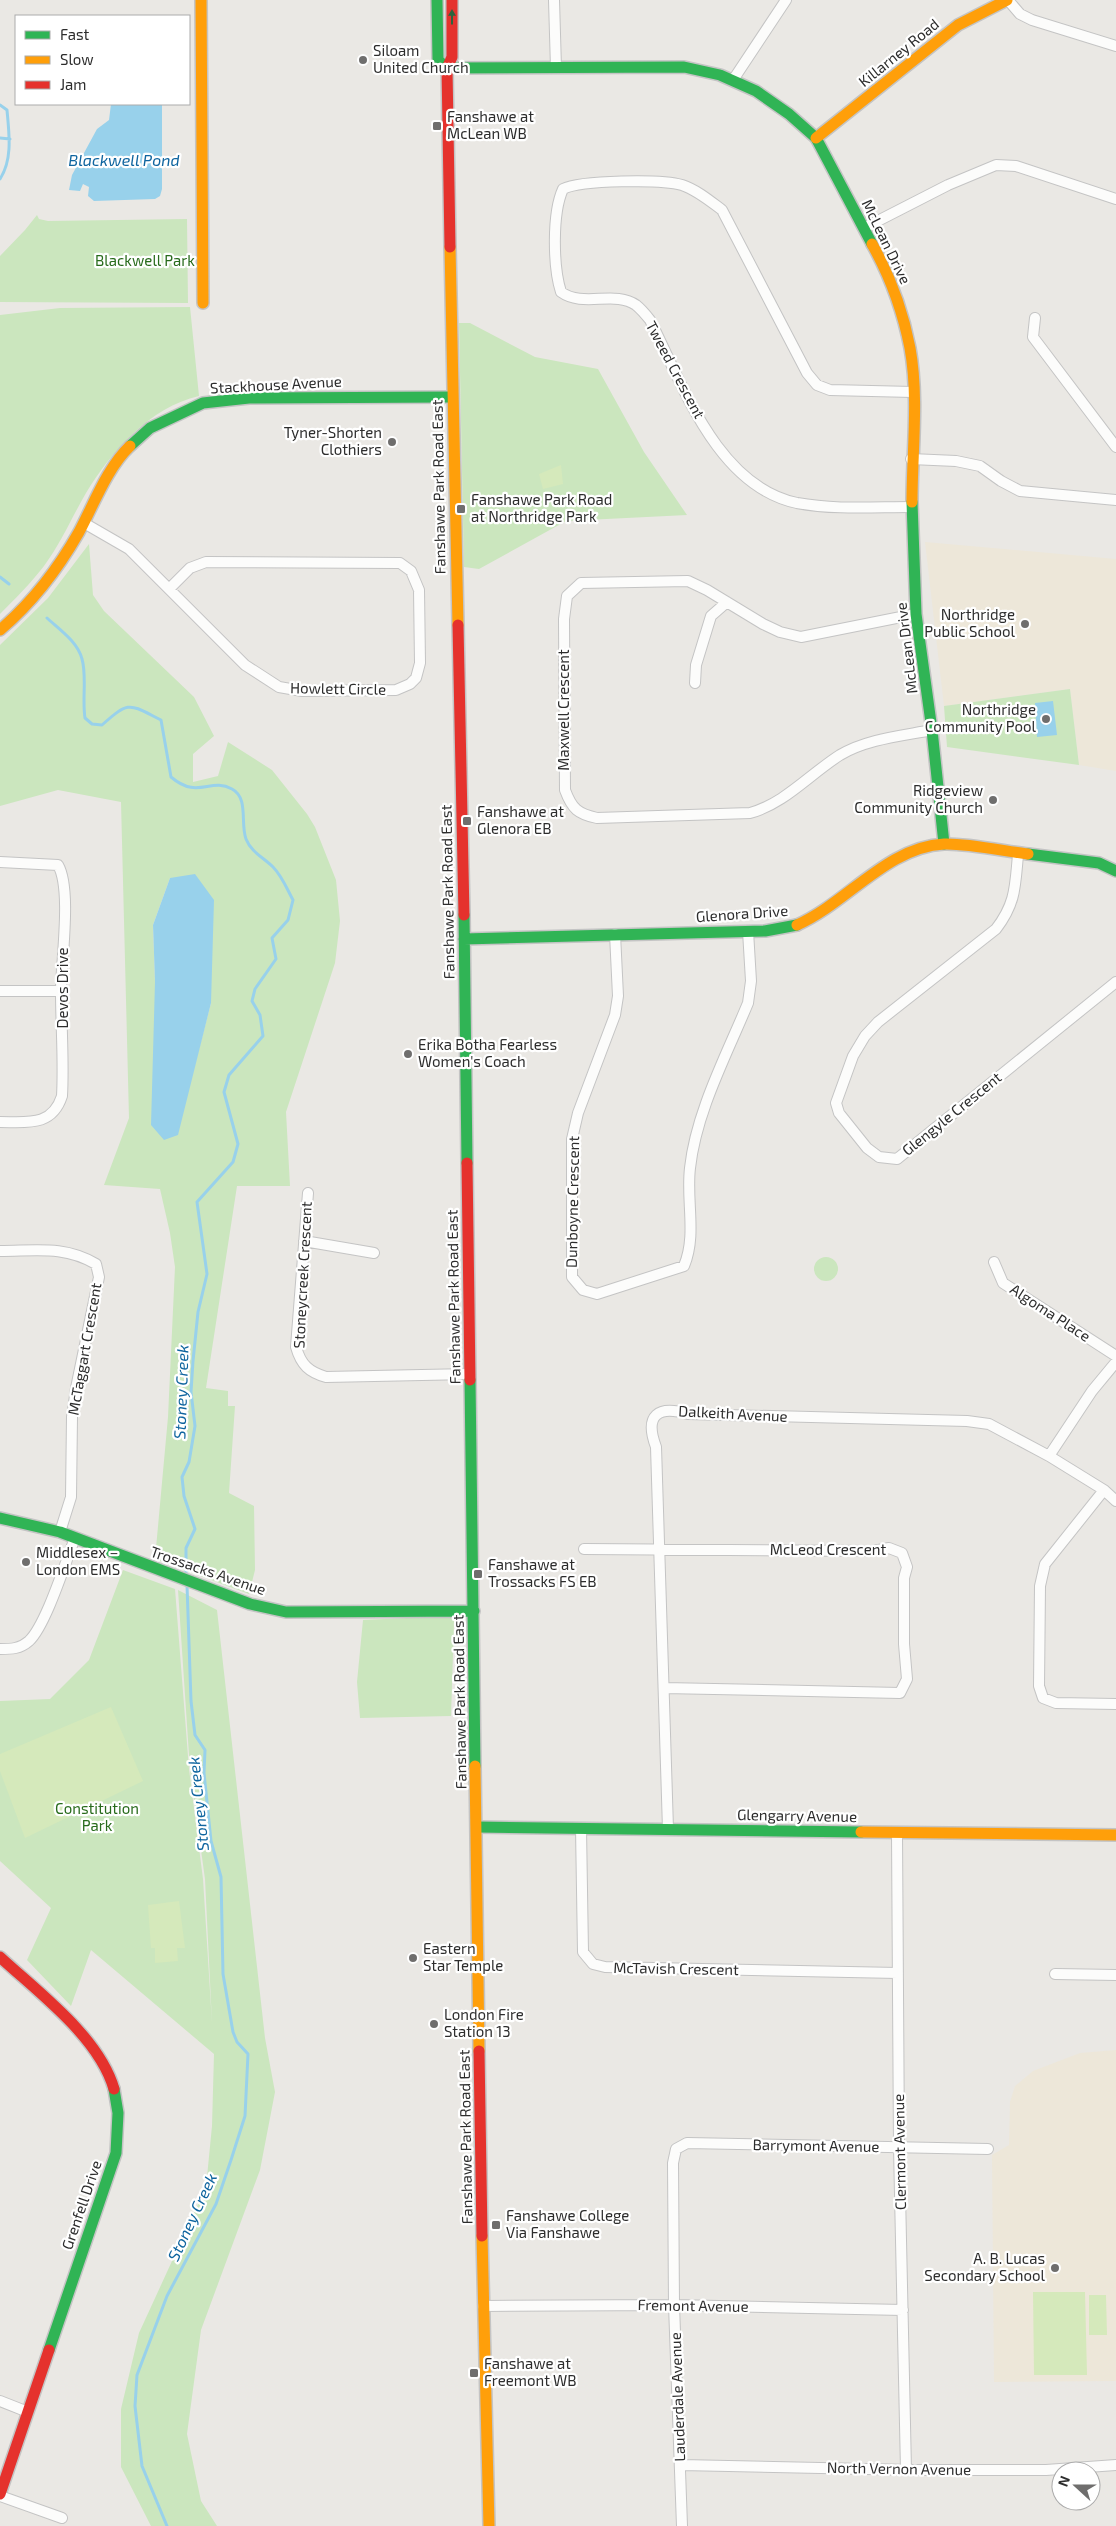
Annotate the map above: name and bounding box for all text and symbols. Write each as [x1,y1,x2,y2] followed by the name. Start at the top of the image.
[448,9,456,25] one-way arrow
[855,14,942,90] street label: Killarney Road
[15,15,190,105] legend
[60,25,90,43] text: Fast
[373,41,469,76] place label: Siloam United Church
[60,50,94,68] text: Slow
[357,54,369,66] marker: Siloam United Church
[60,75,86,93] text: Jam
[447,107,534,142] place label: Fanshawe at McLean WB
[431,120,443,132] marker: Fanshawe at McLean WB
[68,150,180,169] water label: Blackwell Pond
[859,196,915,287] street label: McLean Drive
[95,251,195,269] park label: Blackwell Park
[643,318,709,422] street label: Tweed Crescent
[210,372,342,396] street label: Stackhouse Avenue
[427,399,449,575] street label: Fanshawe Park Road East
[284,423,382,458] place label: Tyner-Shorten Clothiers
[386,436,398,448] marker: Tyner-Shorten Clothiers
[471,490,612,525] place label: Fanshawe Park Road at Northridge Park
[455,503,467,515] marker: Fanshawe Park Road at Northridge Park
[891,601,921,695] street label: McLean Drive
[924,605,1016,640] place label: Northridge Public School
[1019,618,1031,630] marker: Northridge Public School
[554,649,572,771] street label: Maxwell Crescent
[290,678,386,698] street label: Howlett Circle
[925,700,1037,735] place label: Northridge Community Pool
[1040,713,1052,725] marker: Northridge Community Pool
[854,781,983,816] place label: Ridgeview Community Church
[987,794,999,806] marker: Ridgeview Community Church
[477,802,564,837] place label: Fanshawe at Glenora EB
[436,804,458,980] street label: Fanshawe Park Road East
[461,815,473,827] marker: Fanshawe at Glenora EB
[695,901,789,925] street label: Glenora Drive
[53,948,71,1028] street label: Devos Drive
[418,1035,557,1070] place label: Erika Botha Fearless Women's Coach
[402,1048,414,1060] marker: Erika Botha Fearless Women's Coach
[898,1067,1005,1159] street label: Glengyle Crescent
[562,1136,582,1268] street label: Dunboyne Crescent
[289,1201,315,1349] street label: Stoneycreek Crescent
[442,1209,464,1385] street label: Fanshawe Park Road East
[1007,1280,1094,1345] street label: Algoma Place
[64,1281,105,1416] street label: McTaggart Crescent
[169,1344,193,1440] water label: Stoney Creek
[678,1401,788,1425] street label: Dalkeith Avenue
[770,1540,886,1558] street label: McLeod Crescent
[148,1542,268,1598] street label: Trossacks Avenue
[36,1543,120,1578] place label: Middlesex – London EMS
[488,1555,597,1590] place label: Fanshawe at Trossacks FS EB
[20,1556,32,1568] marker: Middlesex – London EMS
[472,1568,484,1580] marker: Fanshawe at Trossacks FS EB
[448,1614,470,1790] street label: Fanshawe Park Road East
[183,1756,213,1852] water label: Stoney Creek
[55,1799,139,1834] park label: Constitution Park
[737,1805,857,1825] street label: Glengarry Avenue
[423,1939,503,1974] place label: Eastern Star Temple
[407,1952,419,1964] marker: Eastern Star Temple
[613,1958,739,1978] street label: McTavish Crescent
[444,2005,524,2040] place label: London Fire Station 13
[428,2018,440,2030] marker: London Fire Station 13
[454,2049,476,2225] street label: Fanshawe Park Road East
[889,2094,909,2210] street label: Clermont Avenue
[752,2135,880,2155] street label: Barrymont Avenue
[57,2158,105,2252] street label: Grenfell Drive
[163,2170,221,2264] water label: Stoney Creek
[506,2206,629,2241] place label: Fanshawe College Via Fanshawe
[490,2219,502,2231] marker: Fanshawe College Via Fanshawe
[924,2249,1046,2284] place label: A. B. Lucas Secondary School
[1049,2262,1061,2274] marker: A. B. Lucas Secondary School
[637,2295,749,2315] street label: Fremont Avenue
[666,2332,688,2462] street label: Lauderdale Avenue
[484,2354,577,2389] place label: Fanshawe at Freemont WB
[468,2367,480,2379] marker: Fanshawe at Freemont WB
[827,2458,971,2478] street label: North Vernon Avenue
[1051,2461,1101,2511] north arrow
[1054,2473,1073,2489] text: N

